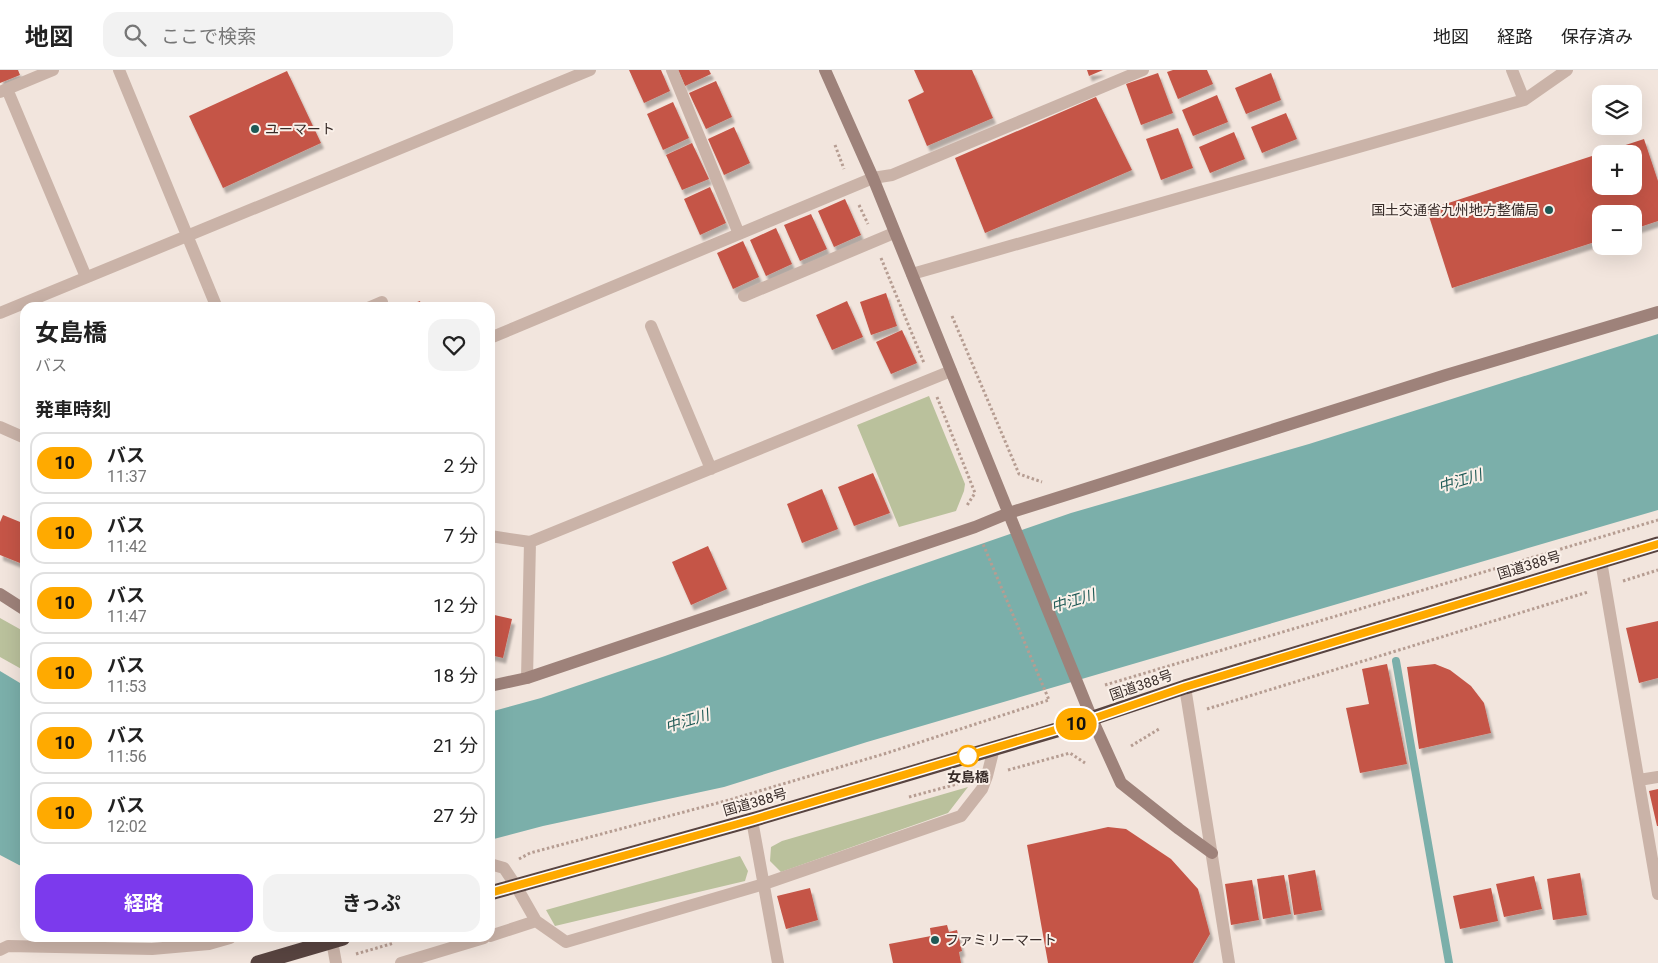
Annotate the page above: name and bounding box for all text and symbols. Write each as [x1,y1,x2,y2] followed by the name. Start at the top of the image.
[103,12,453,57] search box
[121,21,149,49] icon: search
[25,23,73,51] text: 地図
[161,25,256,48] text: ここで検索
[1433,26,1469,47] text: 地図
[1497,26,1533,47] text: 経路
[1561,26,1633,47] text: 保存済み
[1592,85,1642,255] map controls
[1592,85,1642,135] button: layers
[265,121,335,137] place label: ユーマート
[249,123,261,135] marker: ユーマート
[1592,145,1642,195] button: +
[1371,202,1539,218] place label: 国土交通省九州地方整備局
[1543,204,1555,216] marker: 国土交通省九州地方整備局
[1592,205,1642,255] button: −
[35,319,107,347] text: 女島橋
[428,319,480,371] button: heart
[35,356,67,375] text: バス
[35,398,111,421] text: 発車時刻
[107,444,145,467] text: バス
[54,452,75,473] text: 10
[444,454,478,477] text: 2 分
[1436,465,1486,496] water label: 中江川
[107,467,147,486] text: 11:37
[107,514,145,537] text: バス
[54,522,75,543] text: 10
[444,524,478,547] text: 7 分
[107,537,147,556] text: 11:42
[1495,548,1563,582] street label: 国道388号
[107,584,145,607] text: バス
[1049,585,1099,616] water label: 中江川
[54,592,75,613] text: 10
[433,594,478,617] text: 12 分
[107,607,147,626] text: 11:47
[107,654,145,677] text: バス
[54,662,75,683] text: 10
[433,664,478,687] text: 18 分
[1107,667,1175,703] street label: 国道388号
[107,677,147,696] text: 11:53
[663,705,713,736] water label: 中江川
[1054,708,1098,740] line badge: 10
[1066,713,1086,734] text: 10
[107,724,145,747] text: バス
[54,732,75,753] text: 10
[433,734,478,757] text: 21 分
[957,745,979,767] marker: 女島橋
[107,747,147,766] text: 11:56
[947,769,989,785] place label: 女島橋
[721,785,789,819] street label: 国道388号
[107,794,145,817] text: バス
[54,802,75,823] text: 10
[433,804,478,827] text: 27 分
[107,817,147,836] text: 12:02
[35,874,253,932] button: 経路
[263,874,480,932] button: きっぷ
[945,932,1057,948] place label: ファミリーマート
[929,934,941,946] marker: ファミリーマート

